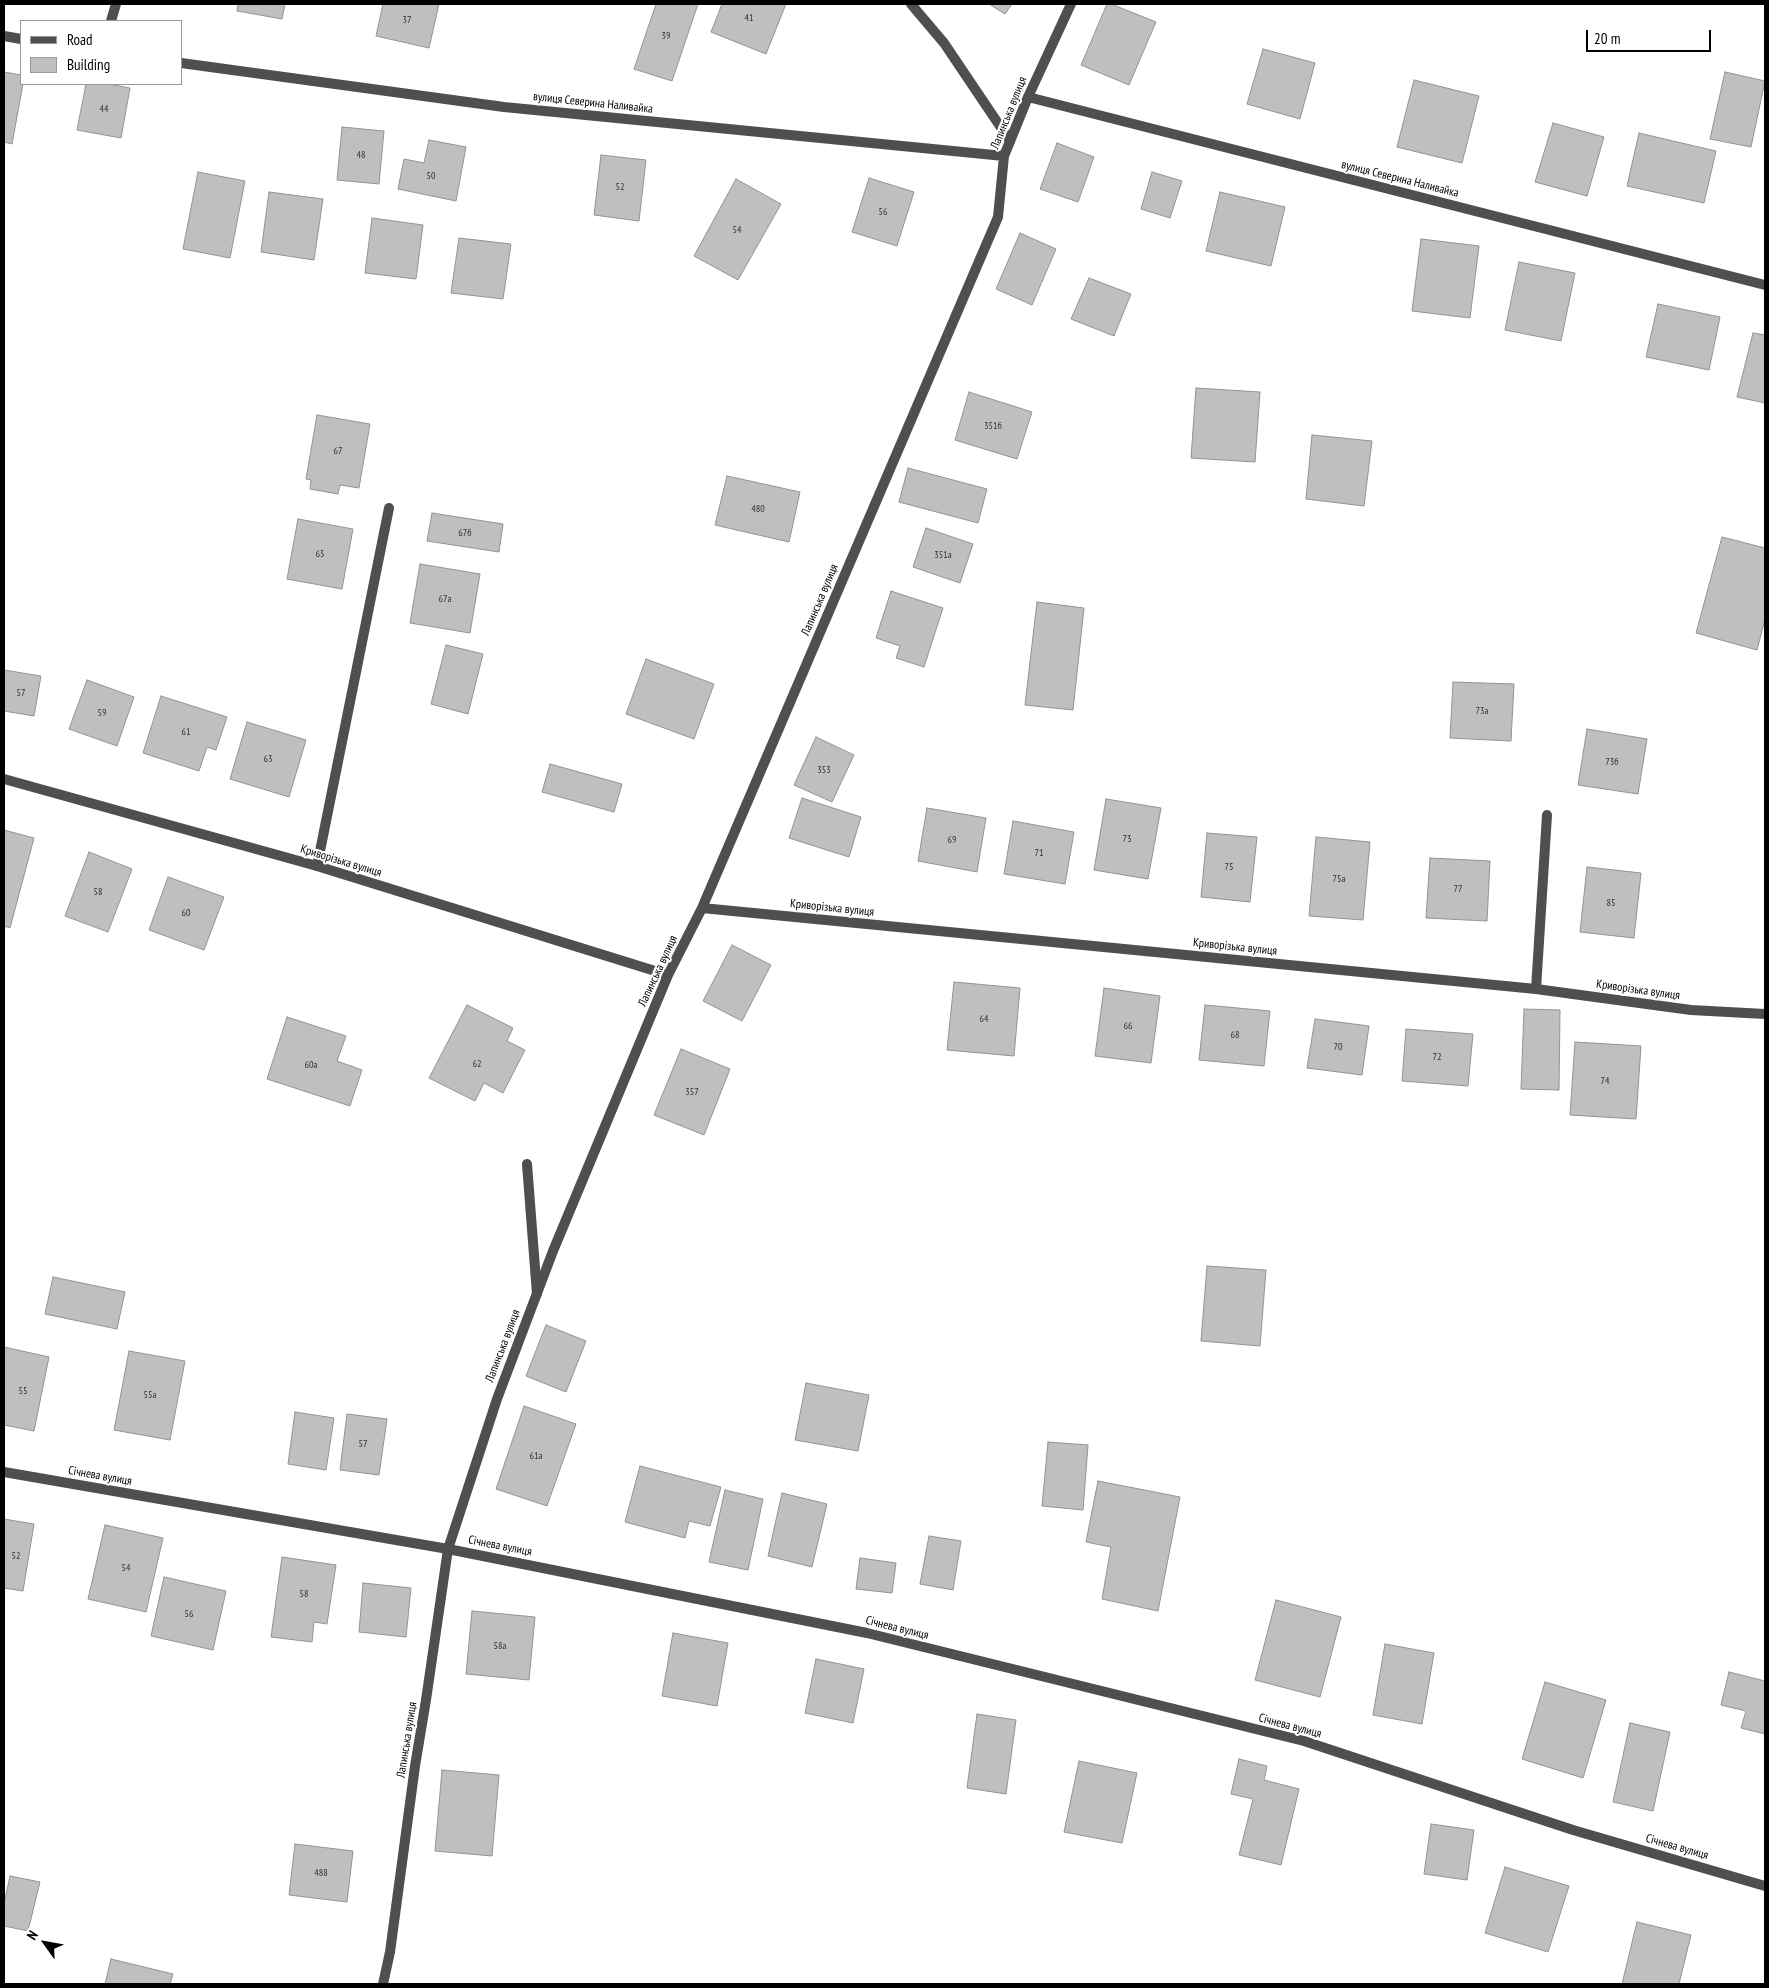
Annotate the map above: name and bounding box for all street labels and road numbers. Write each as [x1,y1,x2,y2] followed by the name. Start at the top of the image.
[988,75,1030,151] street label: Лапинська вулиця
[532,90,654,116] street label: вулиця Северина Наливайка
[1340,157,1460,201] street label: вулиця Северина Наливайка
[798,562,842,638] street label: Лапинська вулиця
[299,842,383,880] street label: Криворізька вулиця
[789,896,875,920] street label: Криворізька вулиця
[635,933,681,1009] street label: Лапинська вулиця
[1192,935,1278,959] street label: Криворізька вулиця
[1595,977,1681,1003] street label: Криворізька вулиця
[483,1308,523,1384] street label: Лапинська вулиця
[67,1463,133,1489] street label: Січнева вулиця
[467,1533,533,1559] street label: Січнева вулиця
[864,1613,930,1643] street label: Січнева вулиця
[394,1701,420,1779] street label: Лапинська вулиця
[1257,1711,1323,1741] street label: Січнева вулиця
[1644,1831,1710,1863] street label: Січнева вулиця

